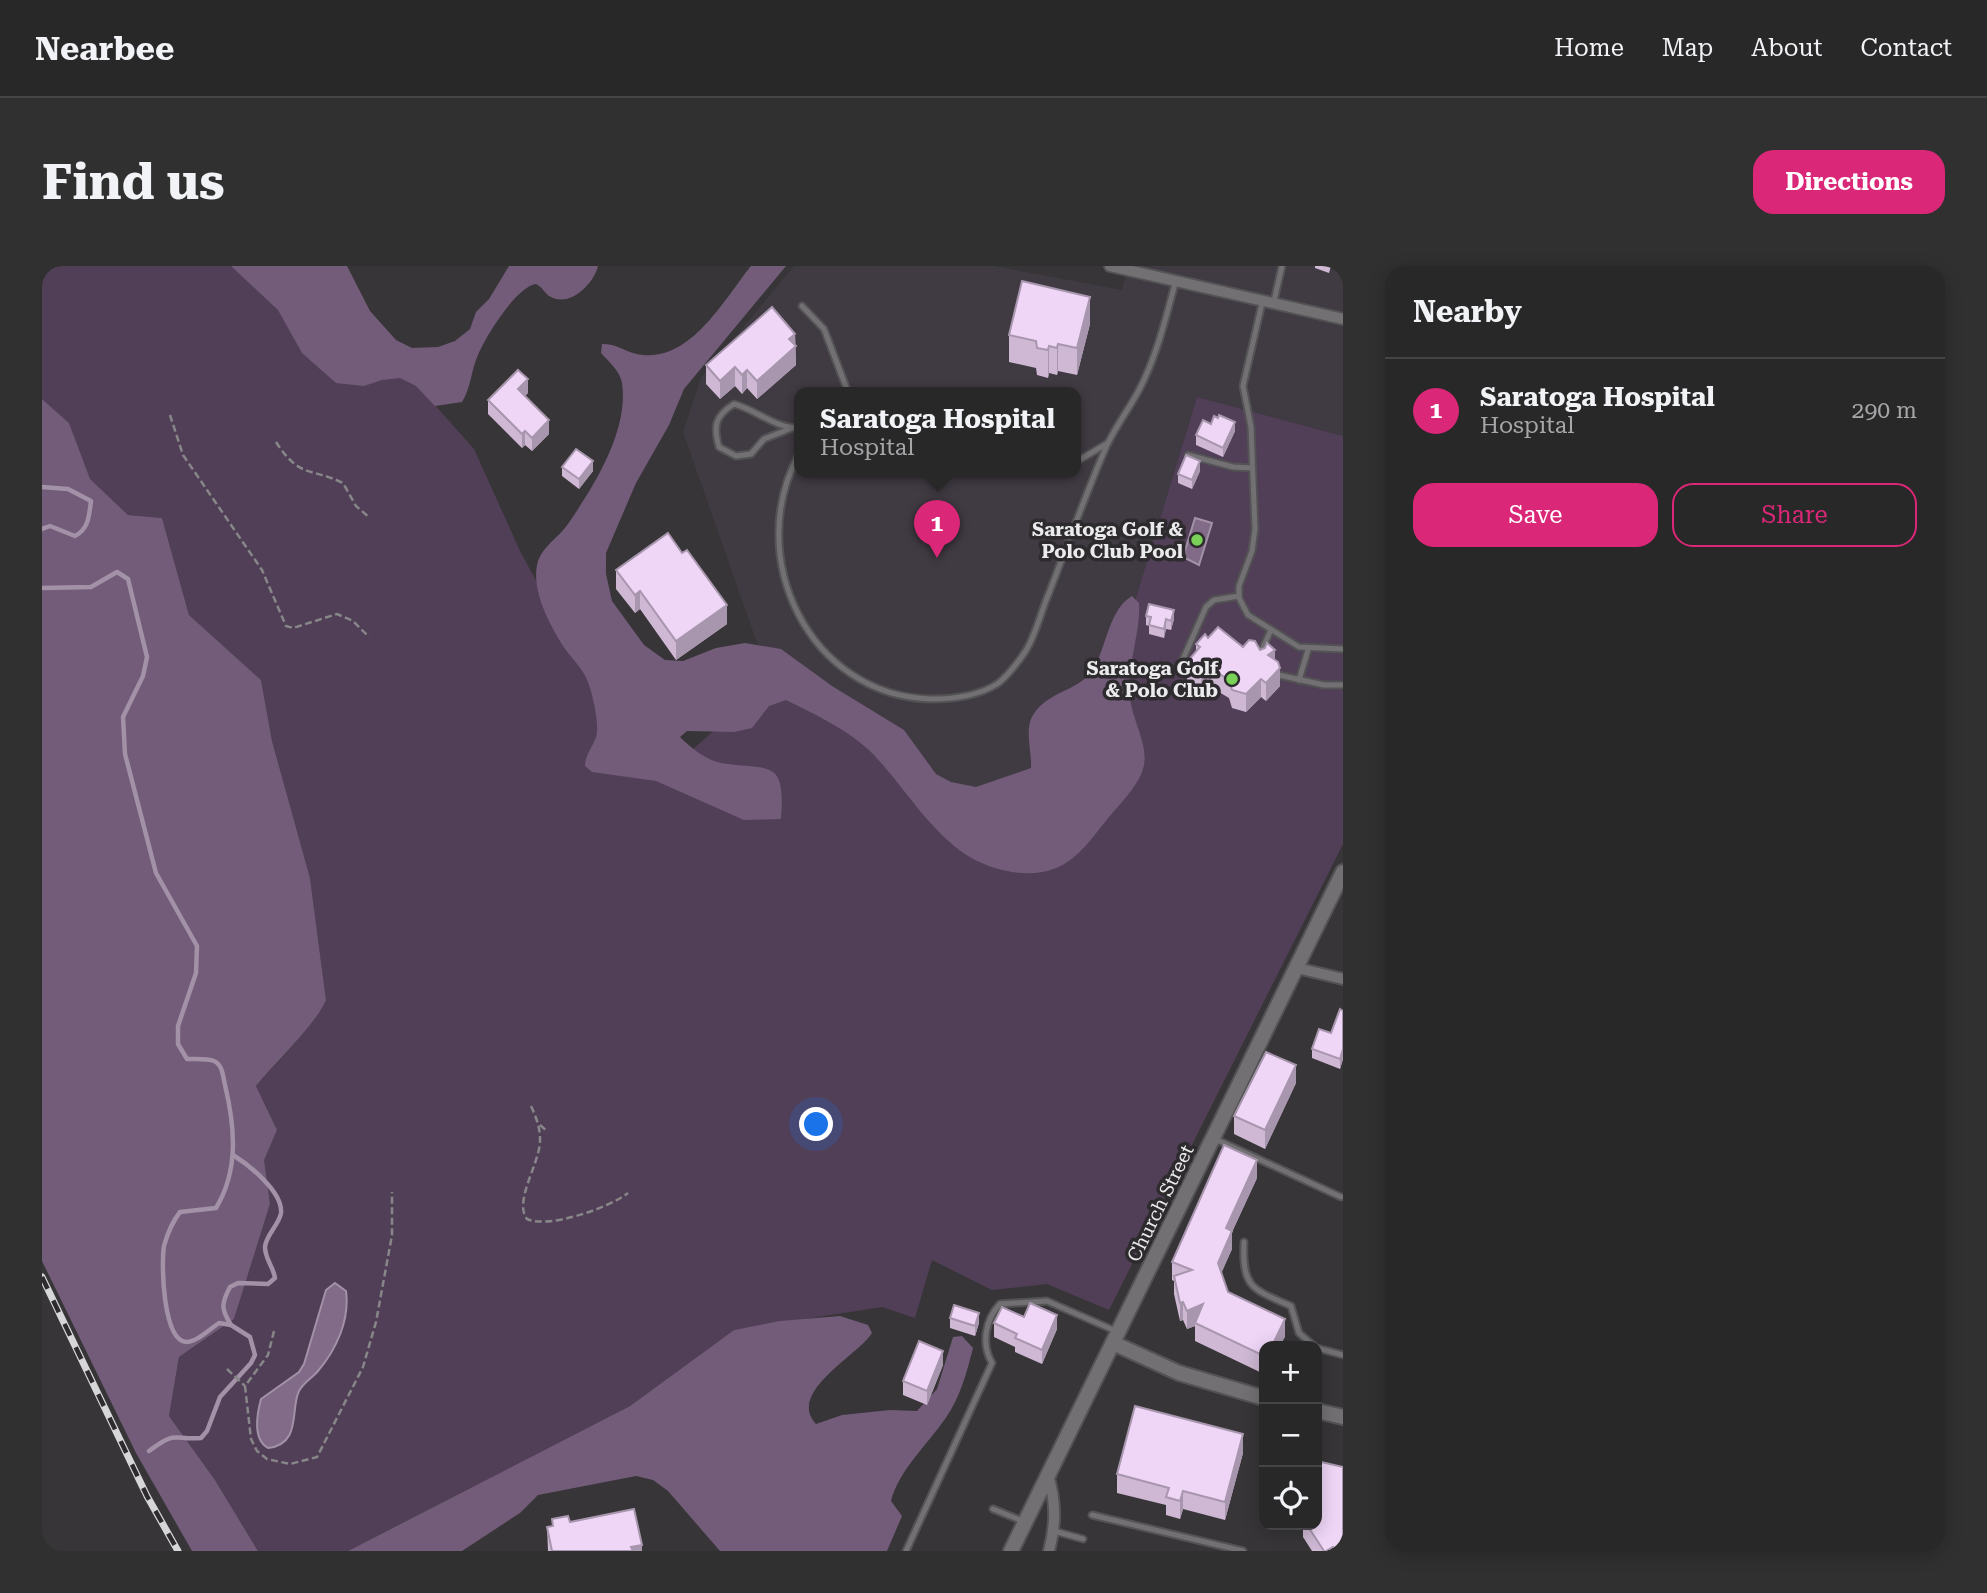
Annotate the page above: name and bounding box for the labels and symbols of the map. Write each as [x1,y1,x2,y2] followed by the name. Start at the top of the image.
[914,500,960,558] pin: 1
[1032,518,1183,563] place label: Saratoga Golf & Polo Club Pool
[1189,532,1205,548] marker: Saratoga Golf & Polo Club Pool
[1087,657,1219,702] place label: Saratoga Golf & Polo Club
[1224,671,1240,687] marker: Saratoga Golf & Polo Club
[799,1107,833,1141] your location
[1122,1141,1199,1266] street label: Church Street

